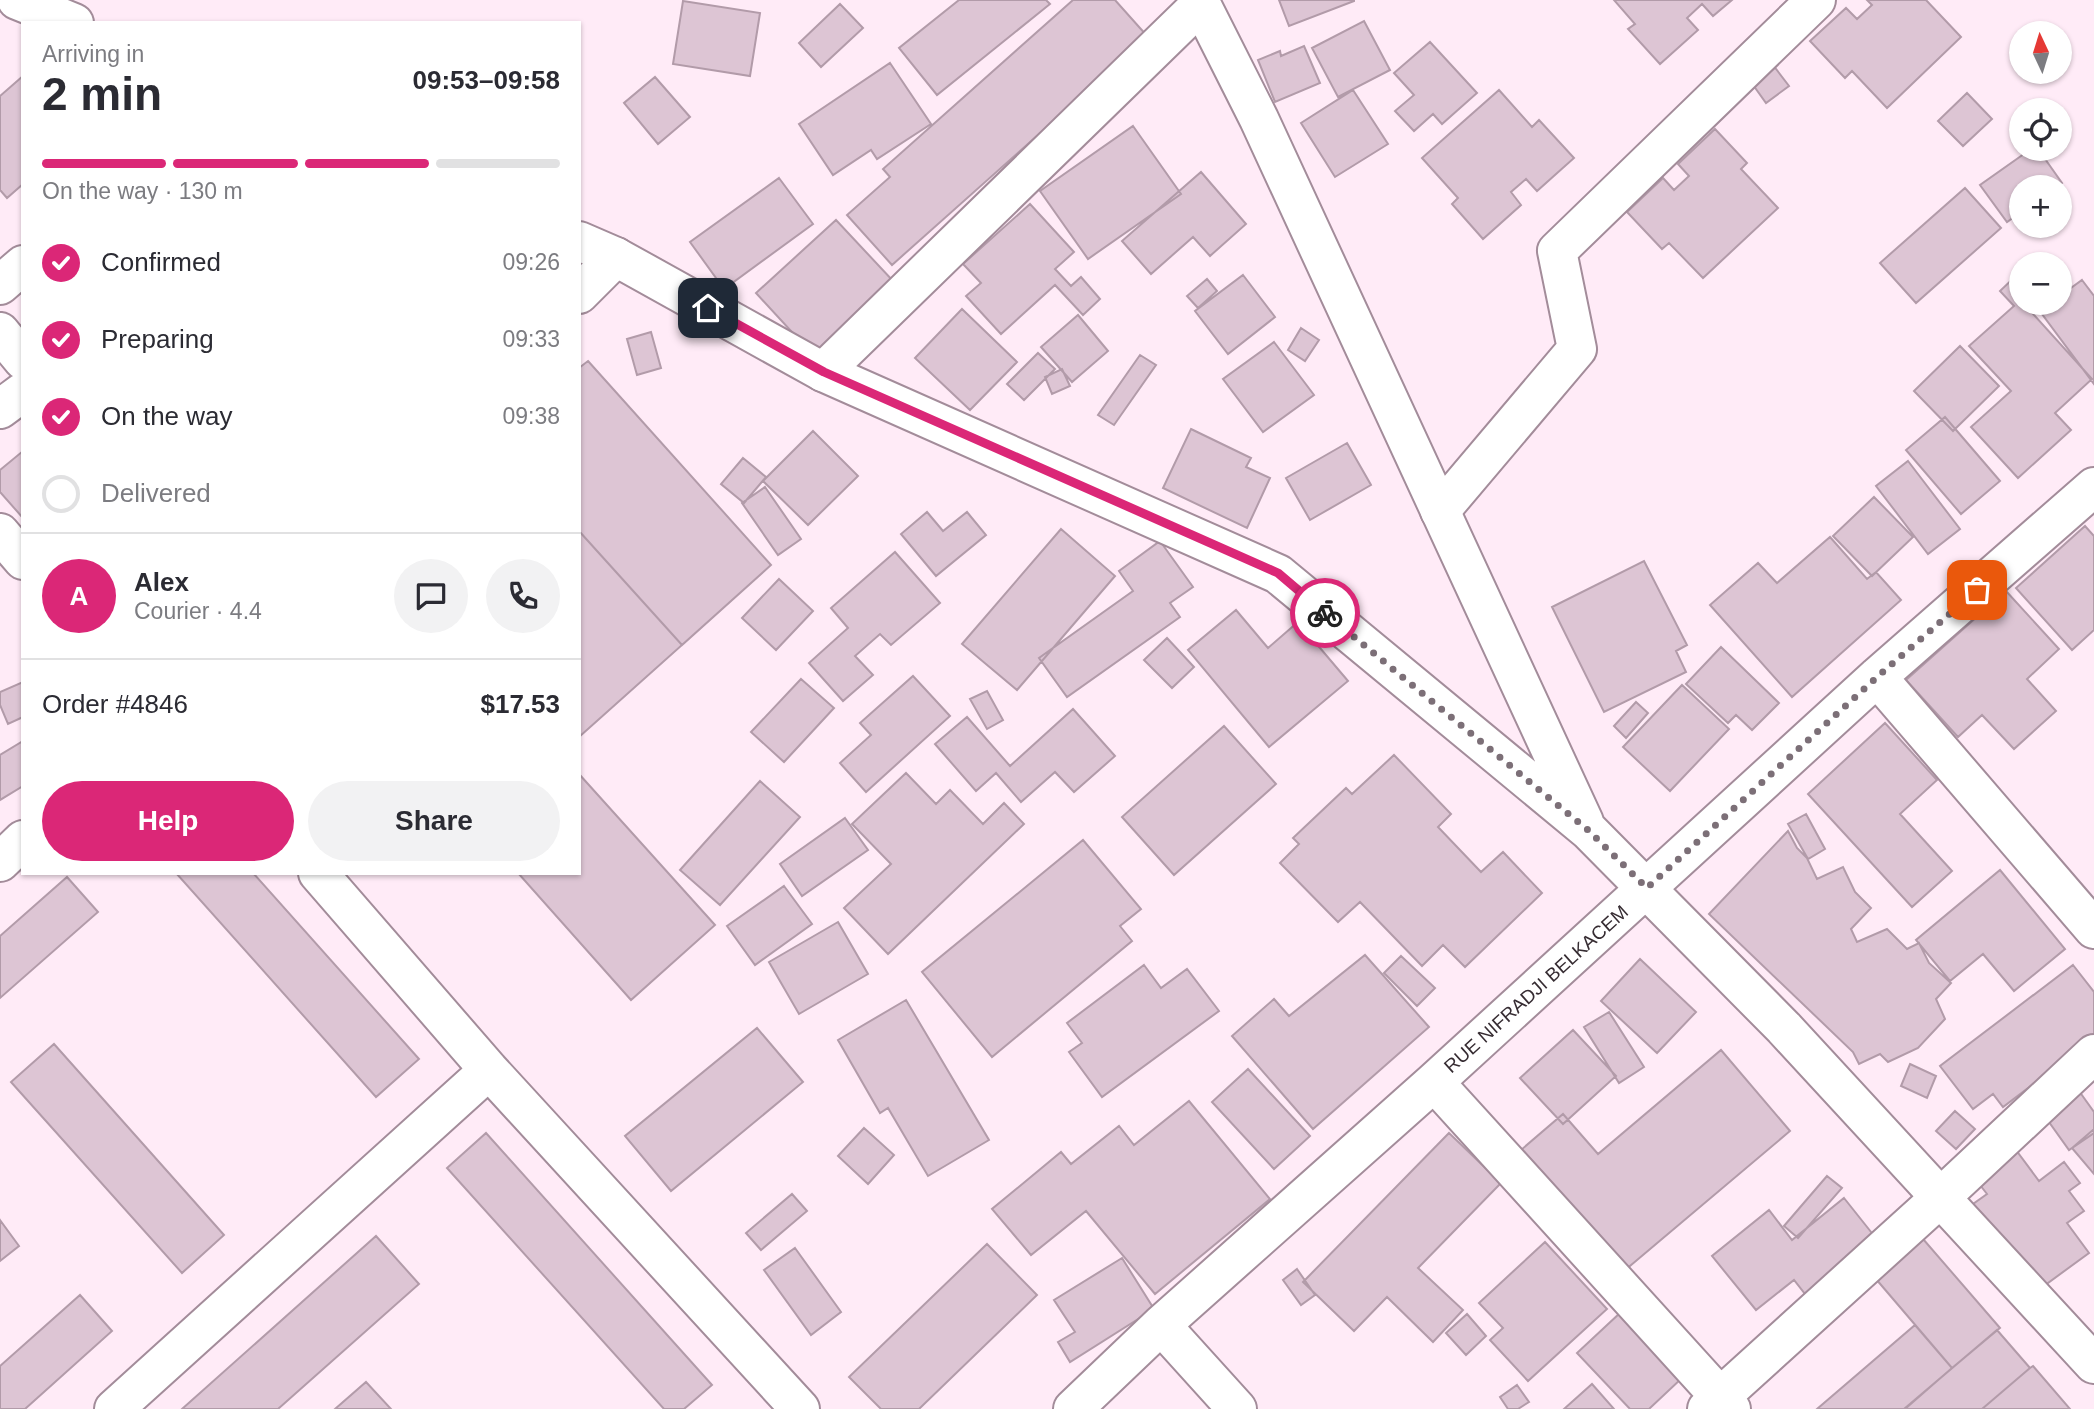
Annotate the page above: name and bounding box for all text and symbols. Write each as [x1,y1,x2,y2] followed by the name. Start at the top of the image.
[2009,21,2072,84] north arrow
[2009,21,2072,315] map controls
[42,41,144,67] text: Arriving in
[413,65,560,95] text: 09:53–09:58
[42,68,162,120] text: 2 min
[2009,98,2072,161] button: locate
[2009,175,2072,238] button: +
[42,178,243,204] text: On the way · 130 m
[42,244,80,282] icon: check
[101,247,221,277] text: Confirmed
[502,249,560,275] text: 09:26
[2009,252,2072,315] button: −
[678,278,738,338] pin
[689,289,727,327] icon: home
[42,321,80,359] icon: check
[101,324,214,354] text: Preparing
[502,326,560,352] text: 09:33
[42,398,80,436] icon: check
[101,401,233,431] text: On the way
[502,403,560,429] text: 09:38
[101,478,211,508] text: Delivered
[394,559,468,633] button: chat
[486,559,560,633] button: phone
[1947,560,2007,620] pin
[134,567,189,597] text: Alex
[1958,571,1996,609] icon: bag
[1290,578,1360,648] courier
[70,581,88,611] text: A
[1306,594,1344,632] icon: bike
[134,598,262,624] text: Courier · 4.4
[42,689,188,719] text: Order #4846
[480,689,560,719] text: $17.53
[42,781,294,861] button: Help
[308,781,560,861] button: Share
[1440,901,1632,1077] street label: RUE NIFRADJI BELKACEM

